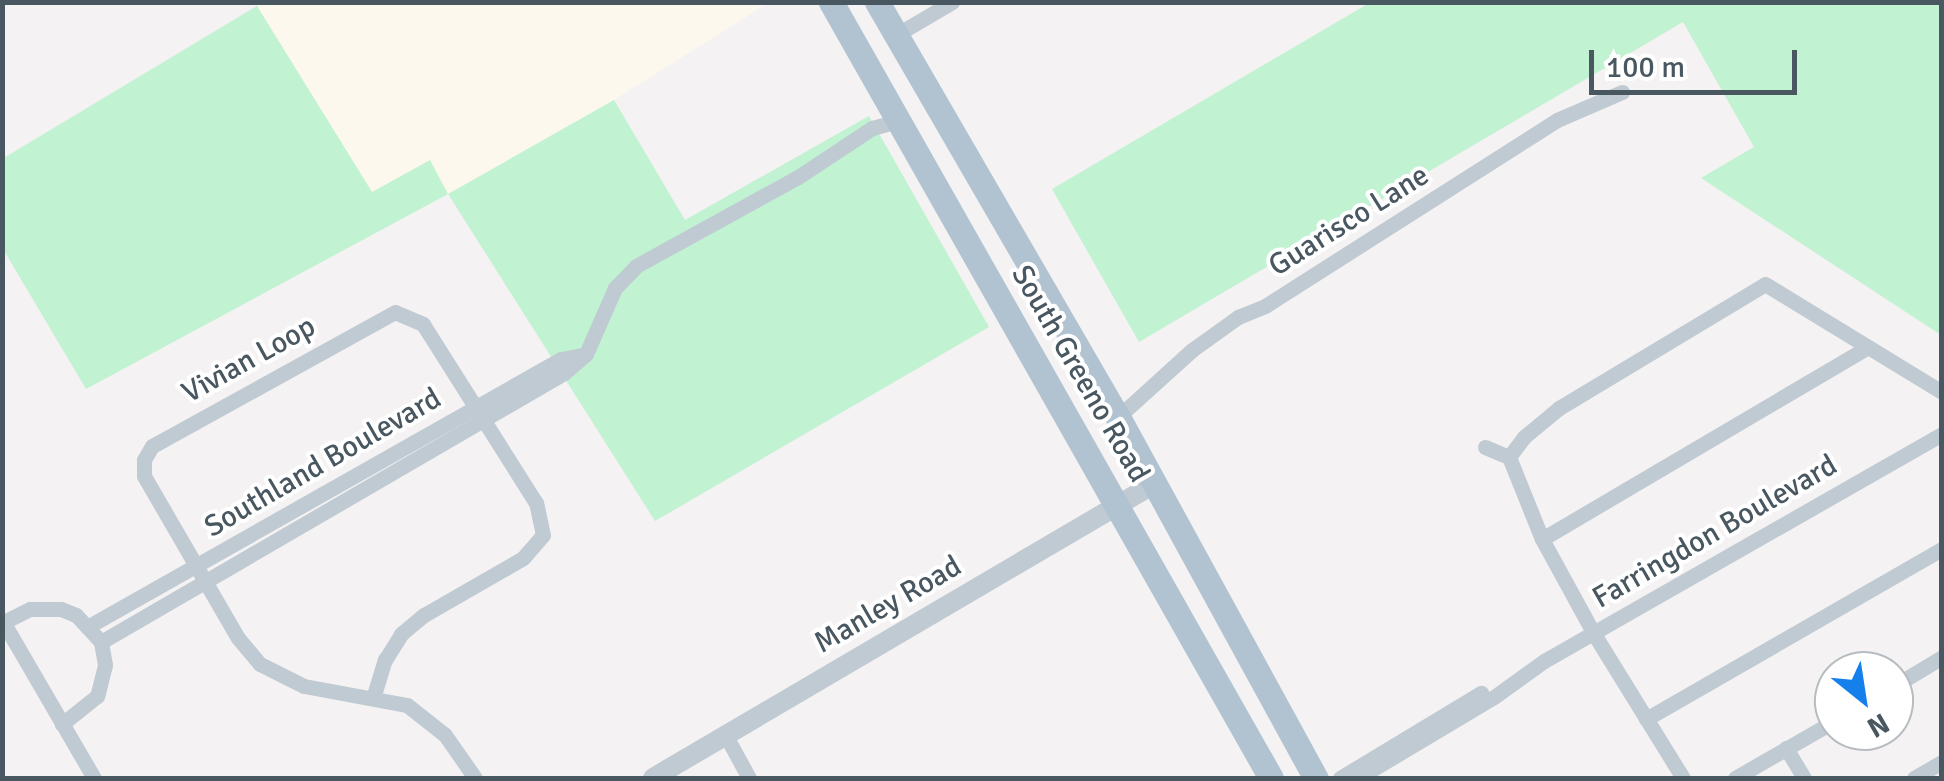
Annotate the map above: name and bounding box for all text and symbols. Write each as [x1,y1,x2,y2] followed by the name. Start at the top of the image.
[1594,30,1802,92] scale bar
[1606,49,1685,86] text: 100 m
[1262,158,1436,284] street label: Guarisco Lane
[1003,259,1157,489] street label: South Greeno Road
[176,309,322,411] street label: Vivian Loop
[198,381,448,545] street label: Southland Boulevard
[1586,447,1844,617] street label: Farringdon Boulevard
[808,548,968,662] street label: Manley Road
[1814,651,1914,751] north arrow
[1861,706,1895,745] text: N

